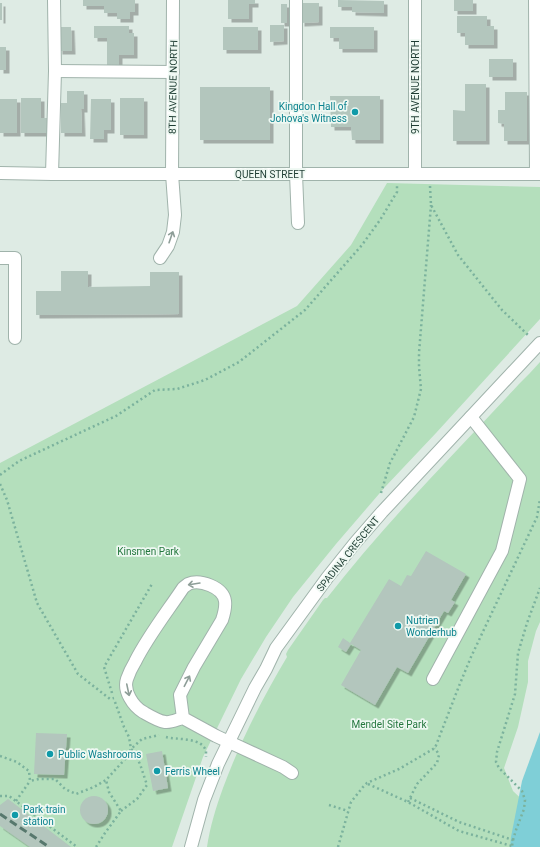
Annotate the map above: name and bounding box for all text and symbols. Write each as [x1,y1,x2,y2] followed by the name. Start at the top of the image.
[167,40,179,134] street label: 8TH AVENUE NORTH
[410,40,421,134] street label: 9TH AVENUE NORTH
[270,101,348,124] place label: Kingdon Hall of Johova's Witness
[350,107,360,117] marker: Kingdon Hall of Johova's Witness
[235,169,305,180] street label: QUEEN STREET
[167,232,175,244] one-way arrow
[314,514,382,594] street label: SPADINA CRESCENT
[117,546,180,557] park label: Kinsmen Park
[187,580,200,588] one-way arrow
[406,615,457,638] place label: Nutrien Wonderhub
[393,621,403,631] marker: Nutrien Wonderhub
[184,675,191,687] one-way arrow
[124,683,132,696] one-way arrow
[352,719,427,730] park label: Mendel Site Park
[45,749,55,759] marker: Public Washrooms
[58,749,141,760] place label: Public Washrooms
[152,766,162,776] marker: Ferris Wheel
[165,766,220,777] place label: Ferris Wheel
[23,804,66,827] place label: Park train station
[10,810,20,820] marker: Park train station

